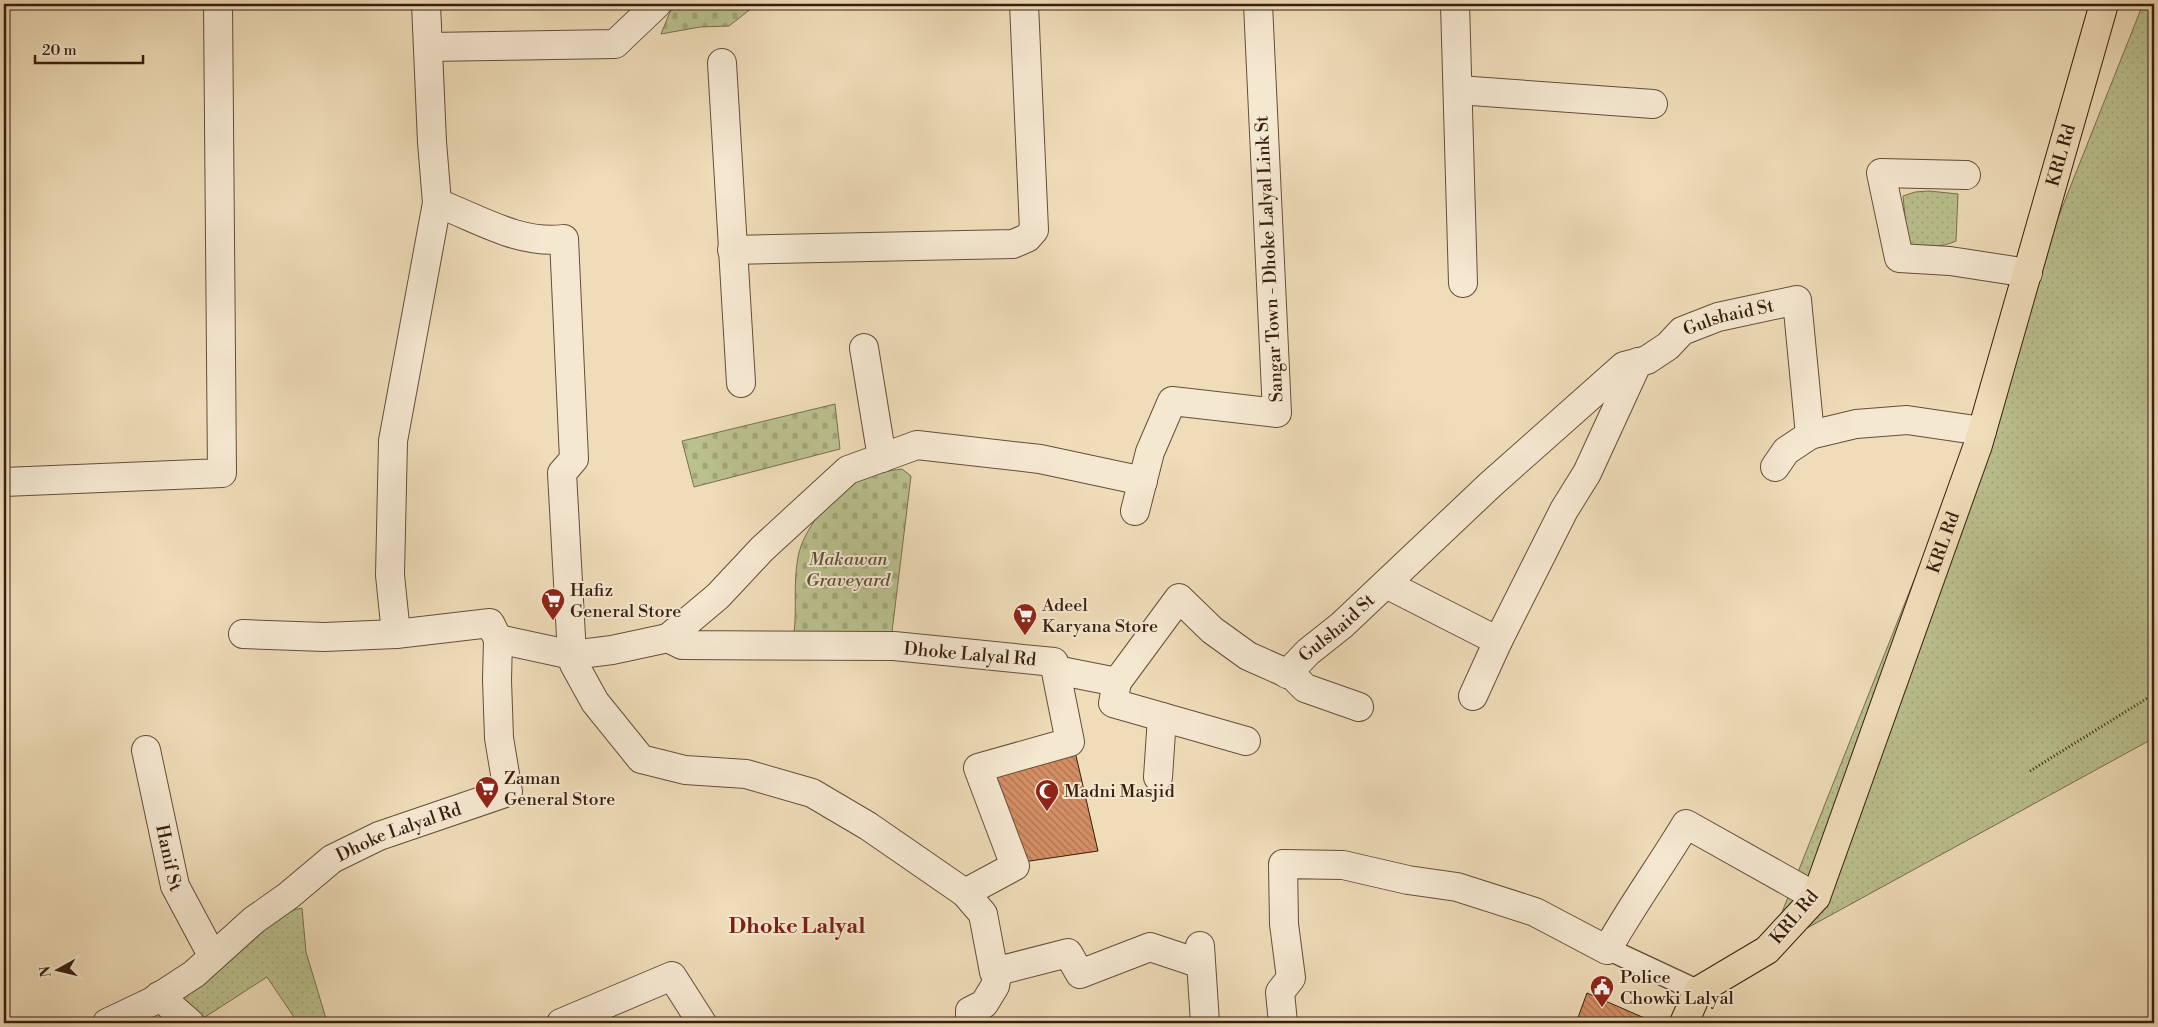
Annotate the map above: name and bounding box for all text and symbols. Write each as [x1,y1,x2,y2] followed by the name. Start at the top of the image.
[35,32,142,64] scale bar
[42,41,77,60] text: 20 m
[1250,114,1288,403] street label: Sangar Town - Dhoke Lalyal Link St
[2041,121,2081,189] street label: KRL Rd
[1680,294,1777,341] street label: Gulshaid St
[1922,508,1965,577] street label: KRL Rd
[806,548,891,592] park label: Makawan Graveyard
[570,579,681,623] place label: Hafiz General Store
[540,587,566,621] supermarket icon: Hafiz General Store
[1294,589,1380,667] street label: Gulshaid St
[1041,594,1158,638] place label: Adeel Karyana Store
[1012,602,1038,636] supermarket icon: Adeel Karyana Store
[903,637,1038,672] street label: Dhoke Lalyal Rd
[504,767,615,811] place label: Zaman General Store
[474,775,500,809] supermarket icon: Zaman General Store
[1034,778,1060,812] mosque icon: Madni Masjid
[1064,780,1175,803] place label: Madni Masjid
[332,798,465,867] street label: Dhoke Lalyal Rd
[150,822,187,896] street label: Hanif St
[1765,885,1824,949] street label: KRL Rd
[729,913,865,940] district label: Dhoke Lalyal
[32,944,82,994] north arrow
[36,965,56,978] text: N
[1620,966,1735,1010] place label: Police Chowki Lalyal
[1589,974,1615,1008] public building icon: Police Chowki Lalyal

